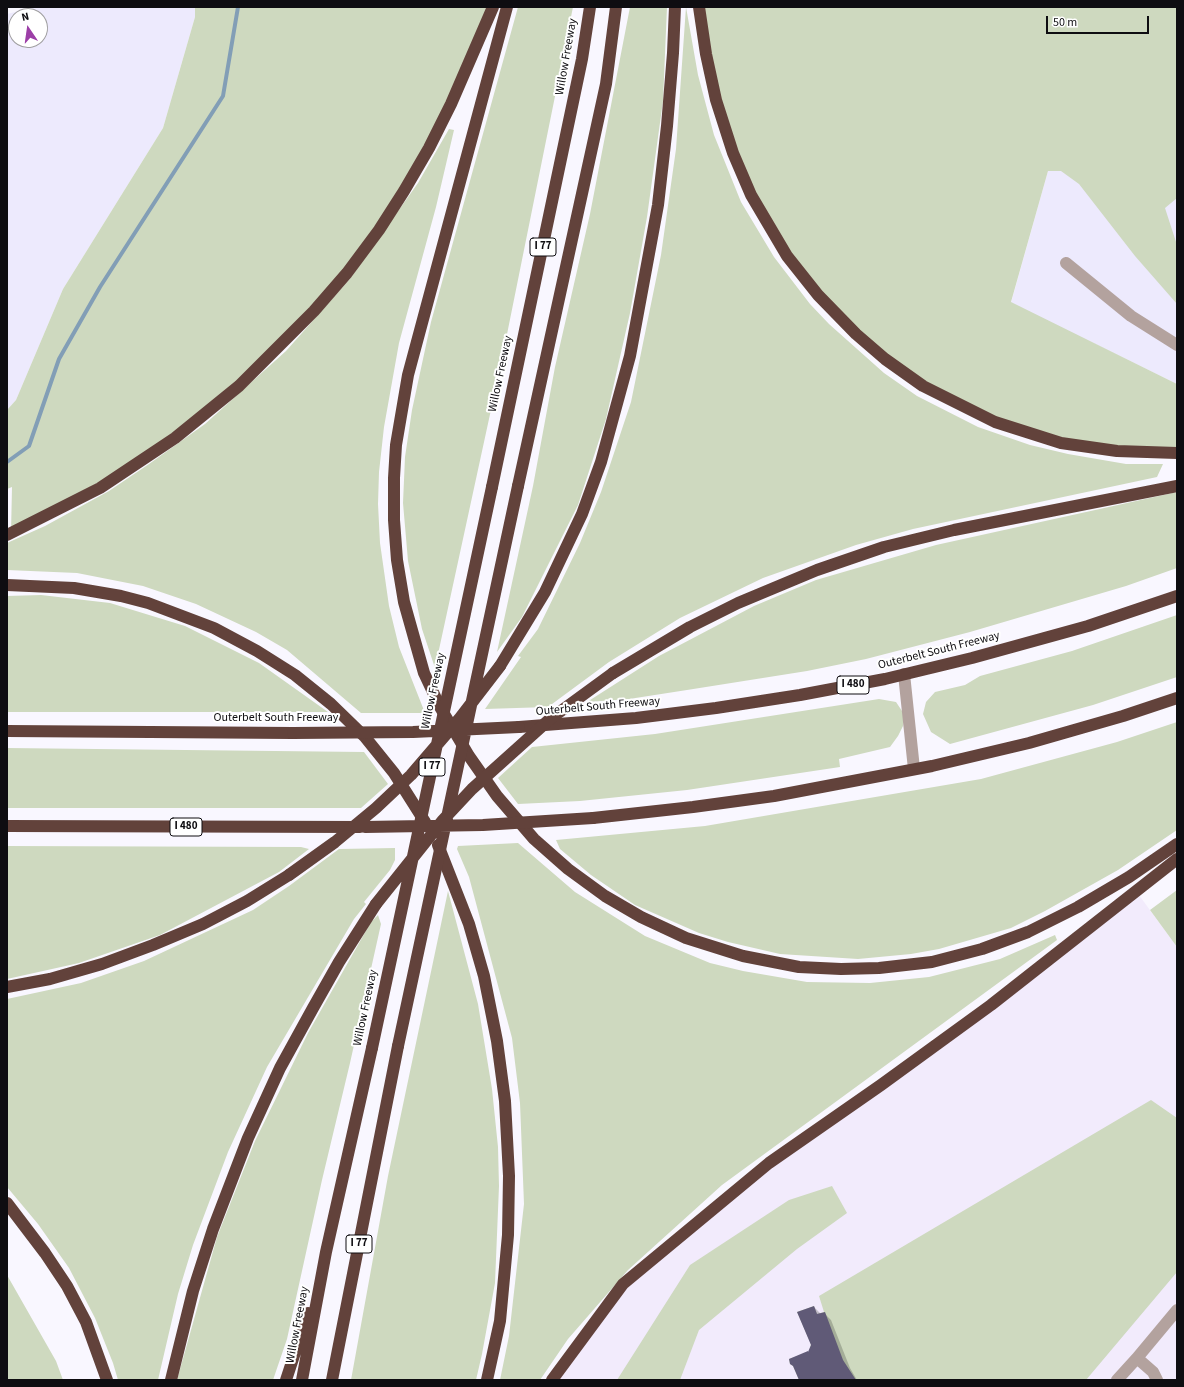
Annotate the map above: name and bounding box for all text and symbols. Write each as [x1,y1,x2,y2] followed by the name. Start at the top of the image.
[8,8,48,48] north arrow
[1048,8,1151,34] scale bar
[20,9,31,25] text: N
[1053,14,1077,31] text: 50 m
[553,17,581,97] street label: Willow Freeway
[530,238,556,256] road number: I 77
[486,334,516,414] street label: Willow Freeway
[877,629,1001,673] street label: Outerbelt South Freeway
[419,651,449,731] street label: Willow Freeway
[837,676,869,694] road number: I 480
[535,694,661,720] street label: Outerbelt South Freeway
[214,711,338,725] street label: Outerbelt South Freeway
[419,758,445,776] road number: I 77
[170,818,202,836] road number: I 480
[351,968,381,1048] street label: Willow Freeway
[346,1235,372,1253] road number: I 77
[284,1285,312,1365] street label: Willow Freeway

